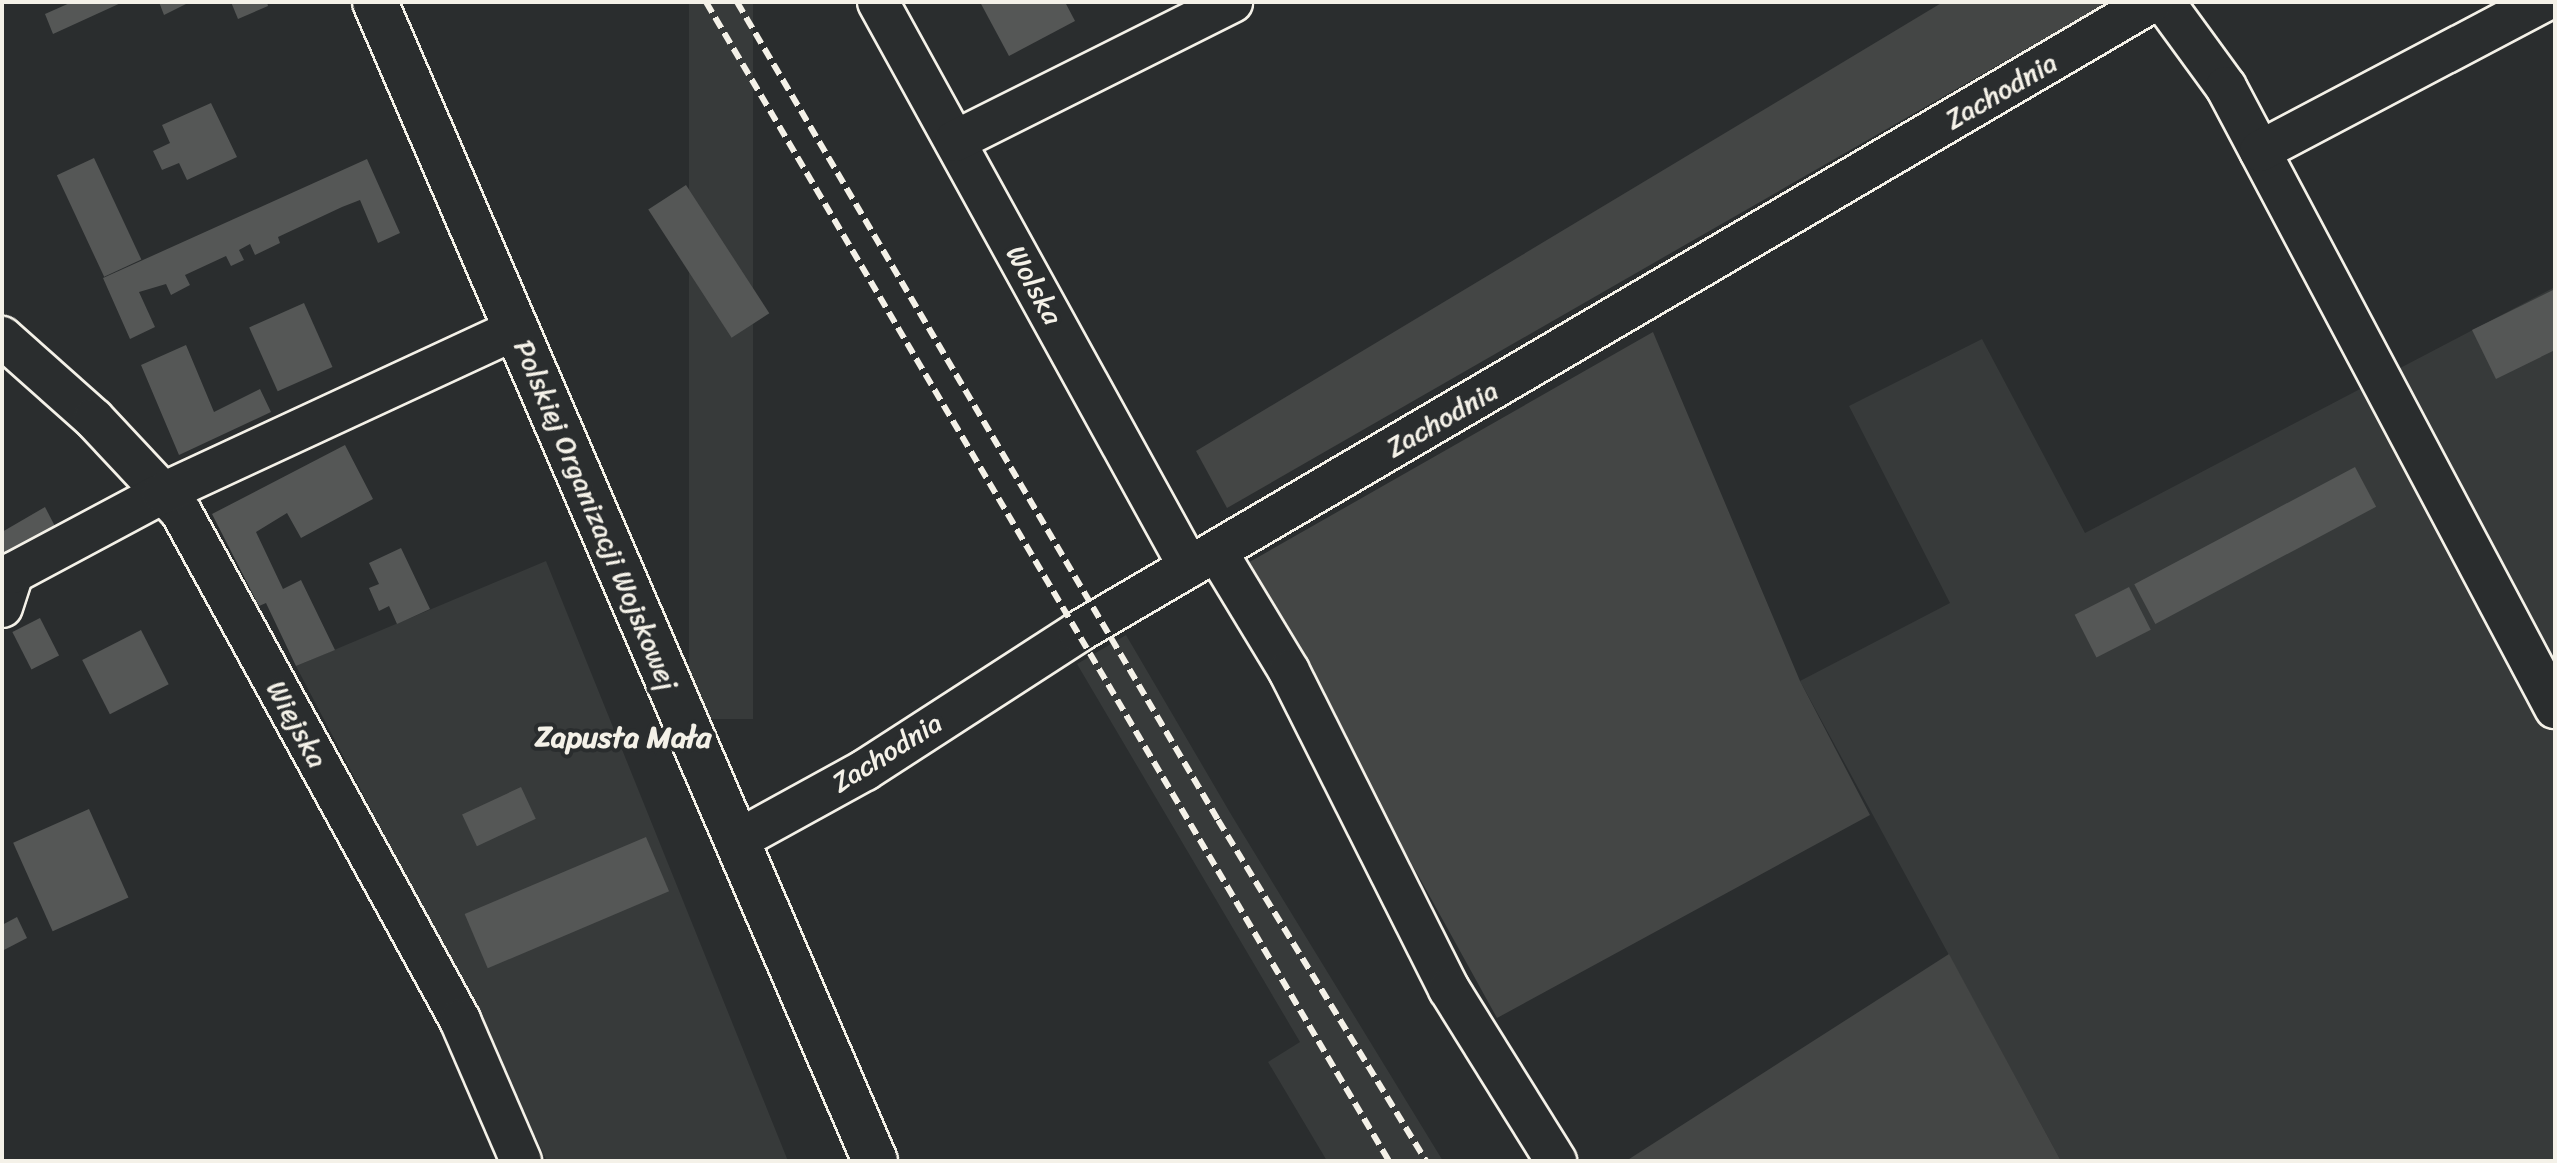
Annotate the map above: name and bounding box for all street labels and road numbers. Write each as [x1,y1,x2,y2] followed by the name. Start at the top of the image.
[1939,46,2063,136] street label: Zachodnia
[999,239,1069,331] street label: Wolska
[507,334,685,696] street label: Polskiej Organizacji Wojskowej
[1380,374,1504,464] street label: Zachodnia
[259,674,335,774] street label: Wiejska
[826,706,948,800] street label: Zachodnia

